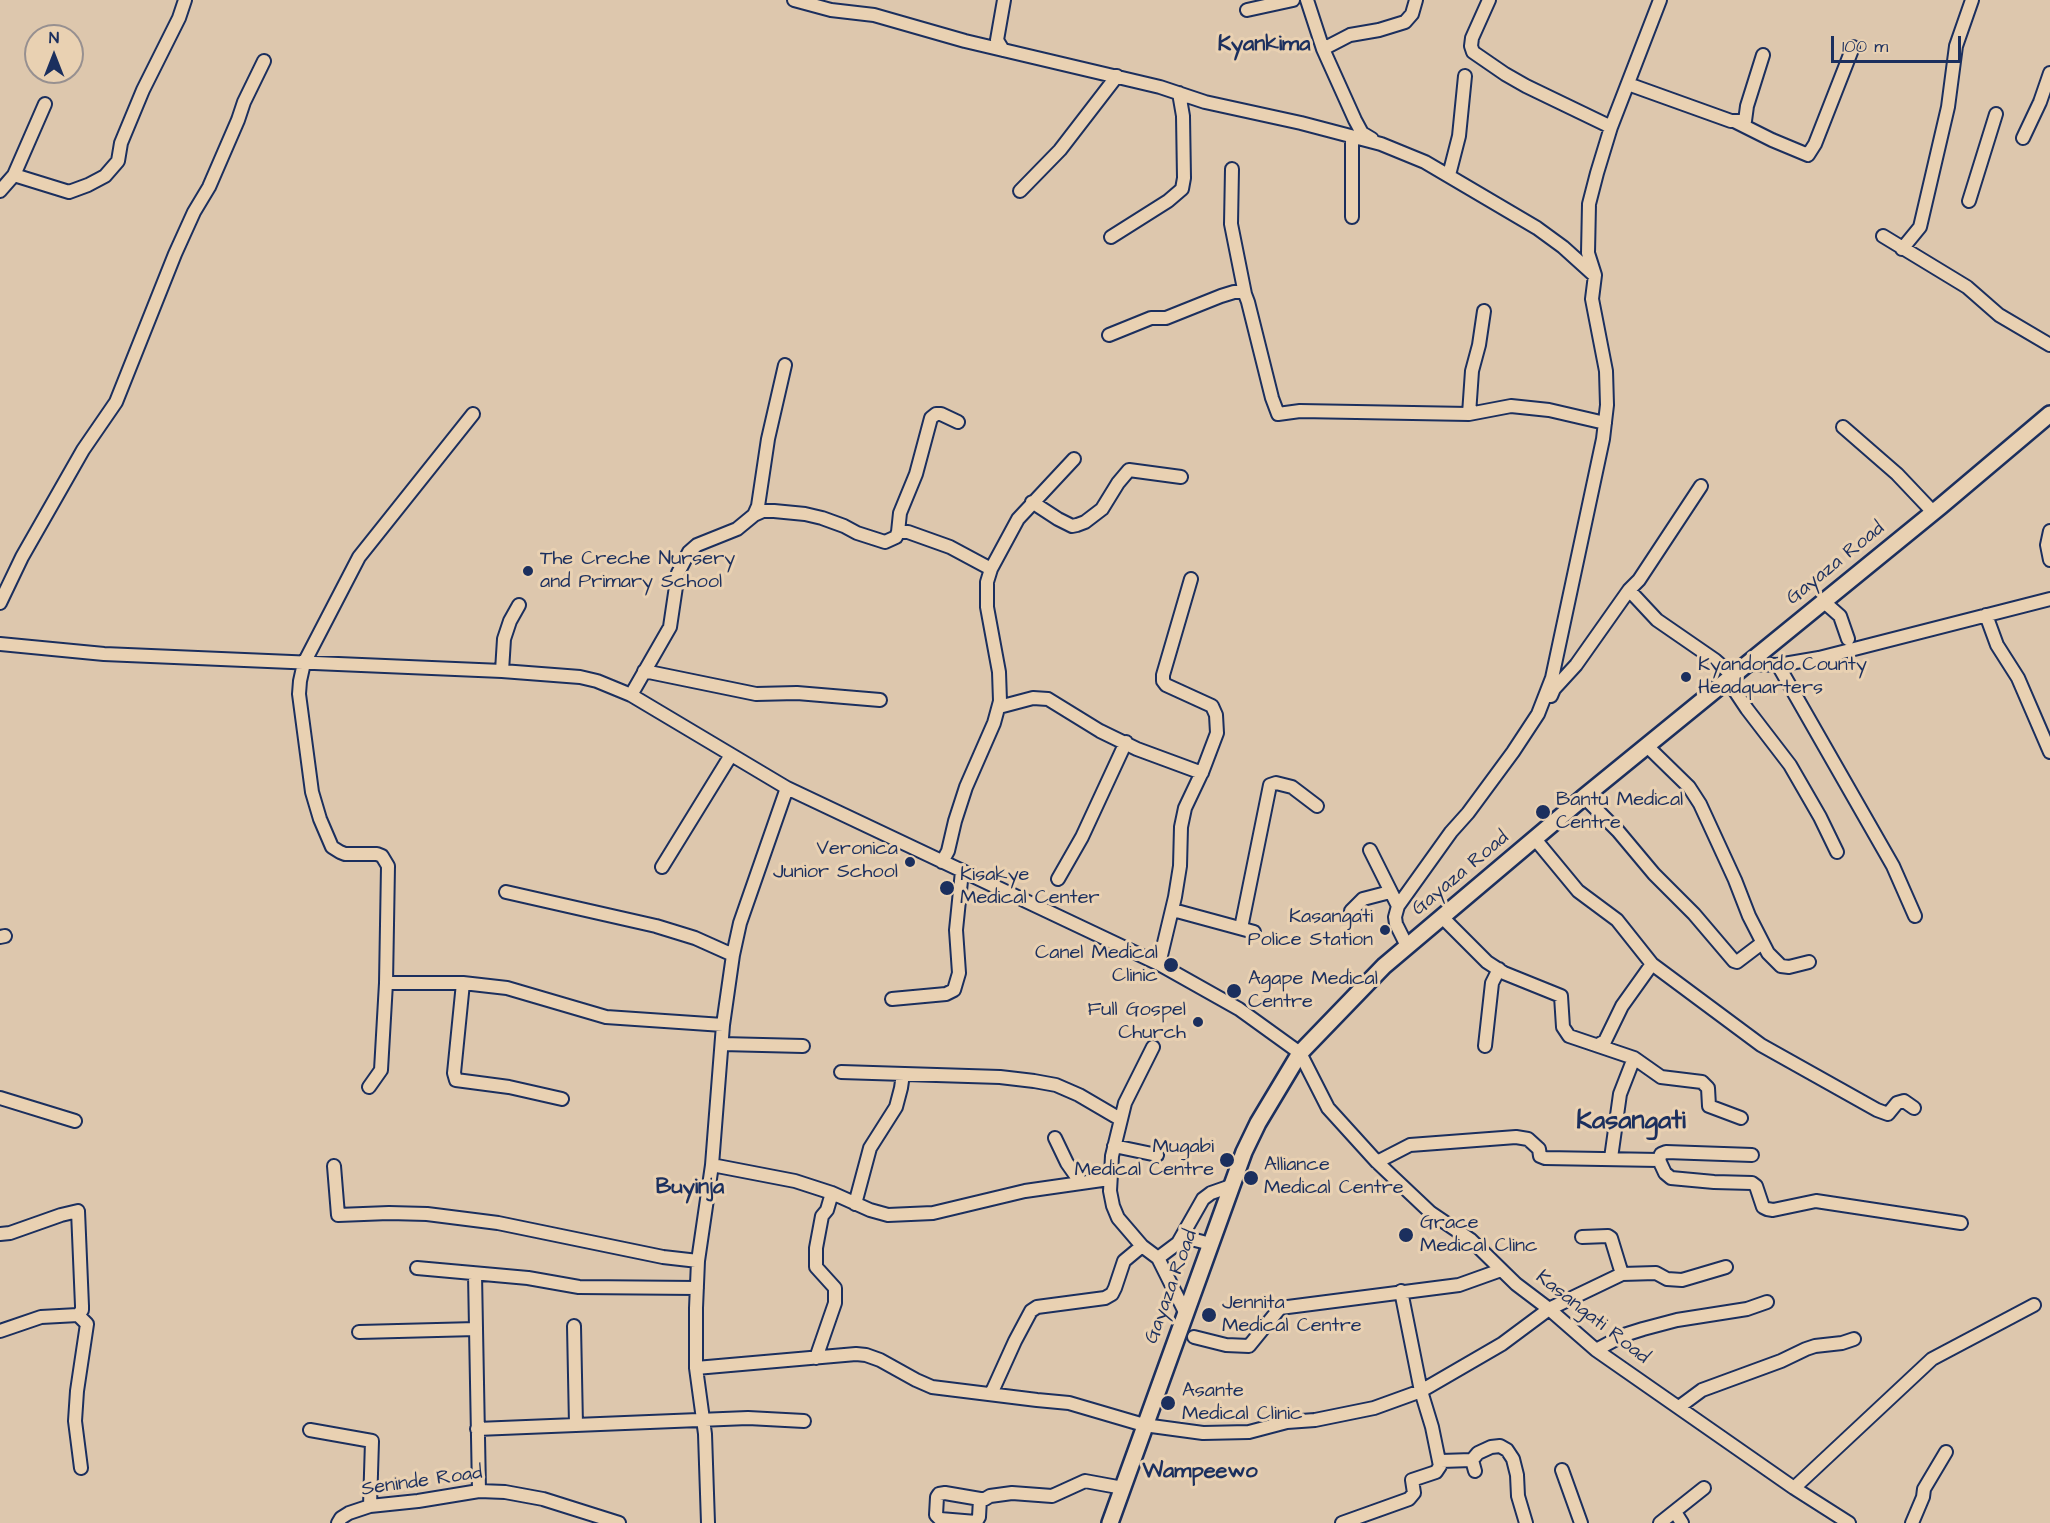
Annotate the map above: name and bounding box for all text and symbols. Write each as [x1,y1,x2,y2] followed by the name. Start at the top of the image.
[24,24,84,84] north arrow
[1834,24,1964,62] scale bar
[49,27,59,49] text: N
[1218,32,1310,58] district label: Kyankima
[1842,34,1888,59] text: 100 m
[1782,517,1890,611] street label: Gayaza Road
[540,548,735,595] place label: The Creche Nursery and Primary School
[521,564,535,578] marker: The Creche Nursery and Primary School
[1698,654,1867,701] place label: Kyandondo County Headquarters
[1679,670,1693,684] marker: Kyandondo County Headquarters
[1556,789,1683,836] place label: Bantu Medical Centre
[1534,803,1552,821] marker: Bantu Medical Centre
[1408,826,1514,922] street label: Gayaza Road
[773,838,898,885] place label: Veronica Junior School
[903,855,917,869] marker: Veronica Junior School
[960,864,1100,911] place label: Kisakye Medical Center
[938,879,956,897] marker: Kisakye Medical Center
[1248,906,1373,953] place label: Kasangati Police Station
[1378,923,1392,937] marker: Kasangati Police Station
[1035,942,1158,989] place label: Canel Medical Clinic
[1162,956,1180,974] marker: Canel Medical Clinic
[1248,968,1378,1015] place label: Agape Medical Centre
[1225,982,1243,1000] marker: Agape Medical Centre
[1087,999,1186,1046] place label: Full Gospel Church
[1191,1015,1205,1029] marker: Full Gospel Church
[1576,1107,1686,1139] district label: Kasangati
[1074,1136,1214,1183] place label: Mugabi Medical Centre
[1218,1151,1236,1169] marker: Mugabi Medical Centre
[1264,1154,1404,1201] place label: Alliance Medical Centre
[1242,1169,1260,1187] marker: Alliance Medical Centre
[656,1175,724,1201] district label: Buyinja
[1420,1212,1538,1259] place label: Grace Medical Clinc
[1397,1226,1415,1244] marker: Grace Medical Clinc
[1140,1227,1204,1347] street label: Gayaza Road
[1530,1266,1654,1370] street label: Kasangati Road
[1222,1292,1362,1339] place label: Jennita Medical Centre
[1200,1306,1218,1324] marker: Jennita Medical Centre
[1182,1380,1303,1427] place label: Asante Medical Clinic
[1159,1394,1177,1412] marker: Asante Medical Clinic
[1142,1459,1258,1485] district label: Wampeewo
[360,1462,484,1502] street label: Seninde Road

